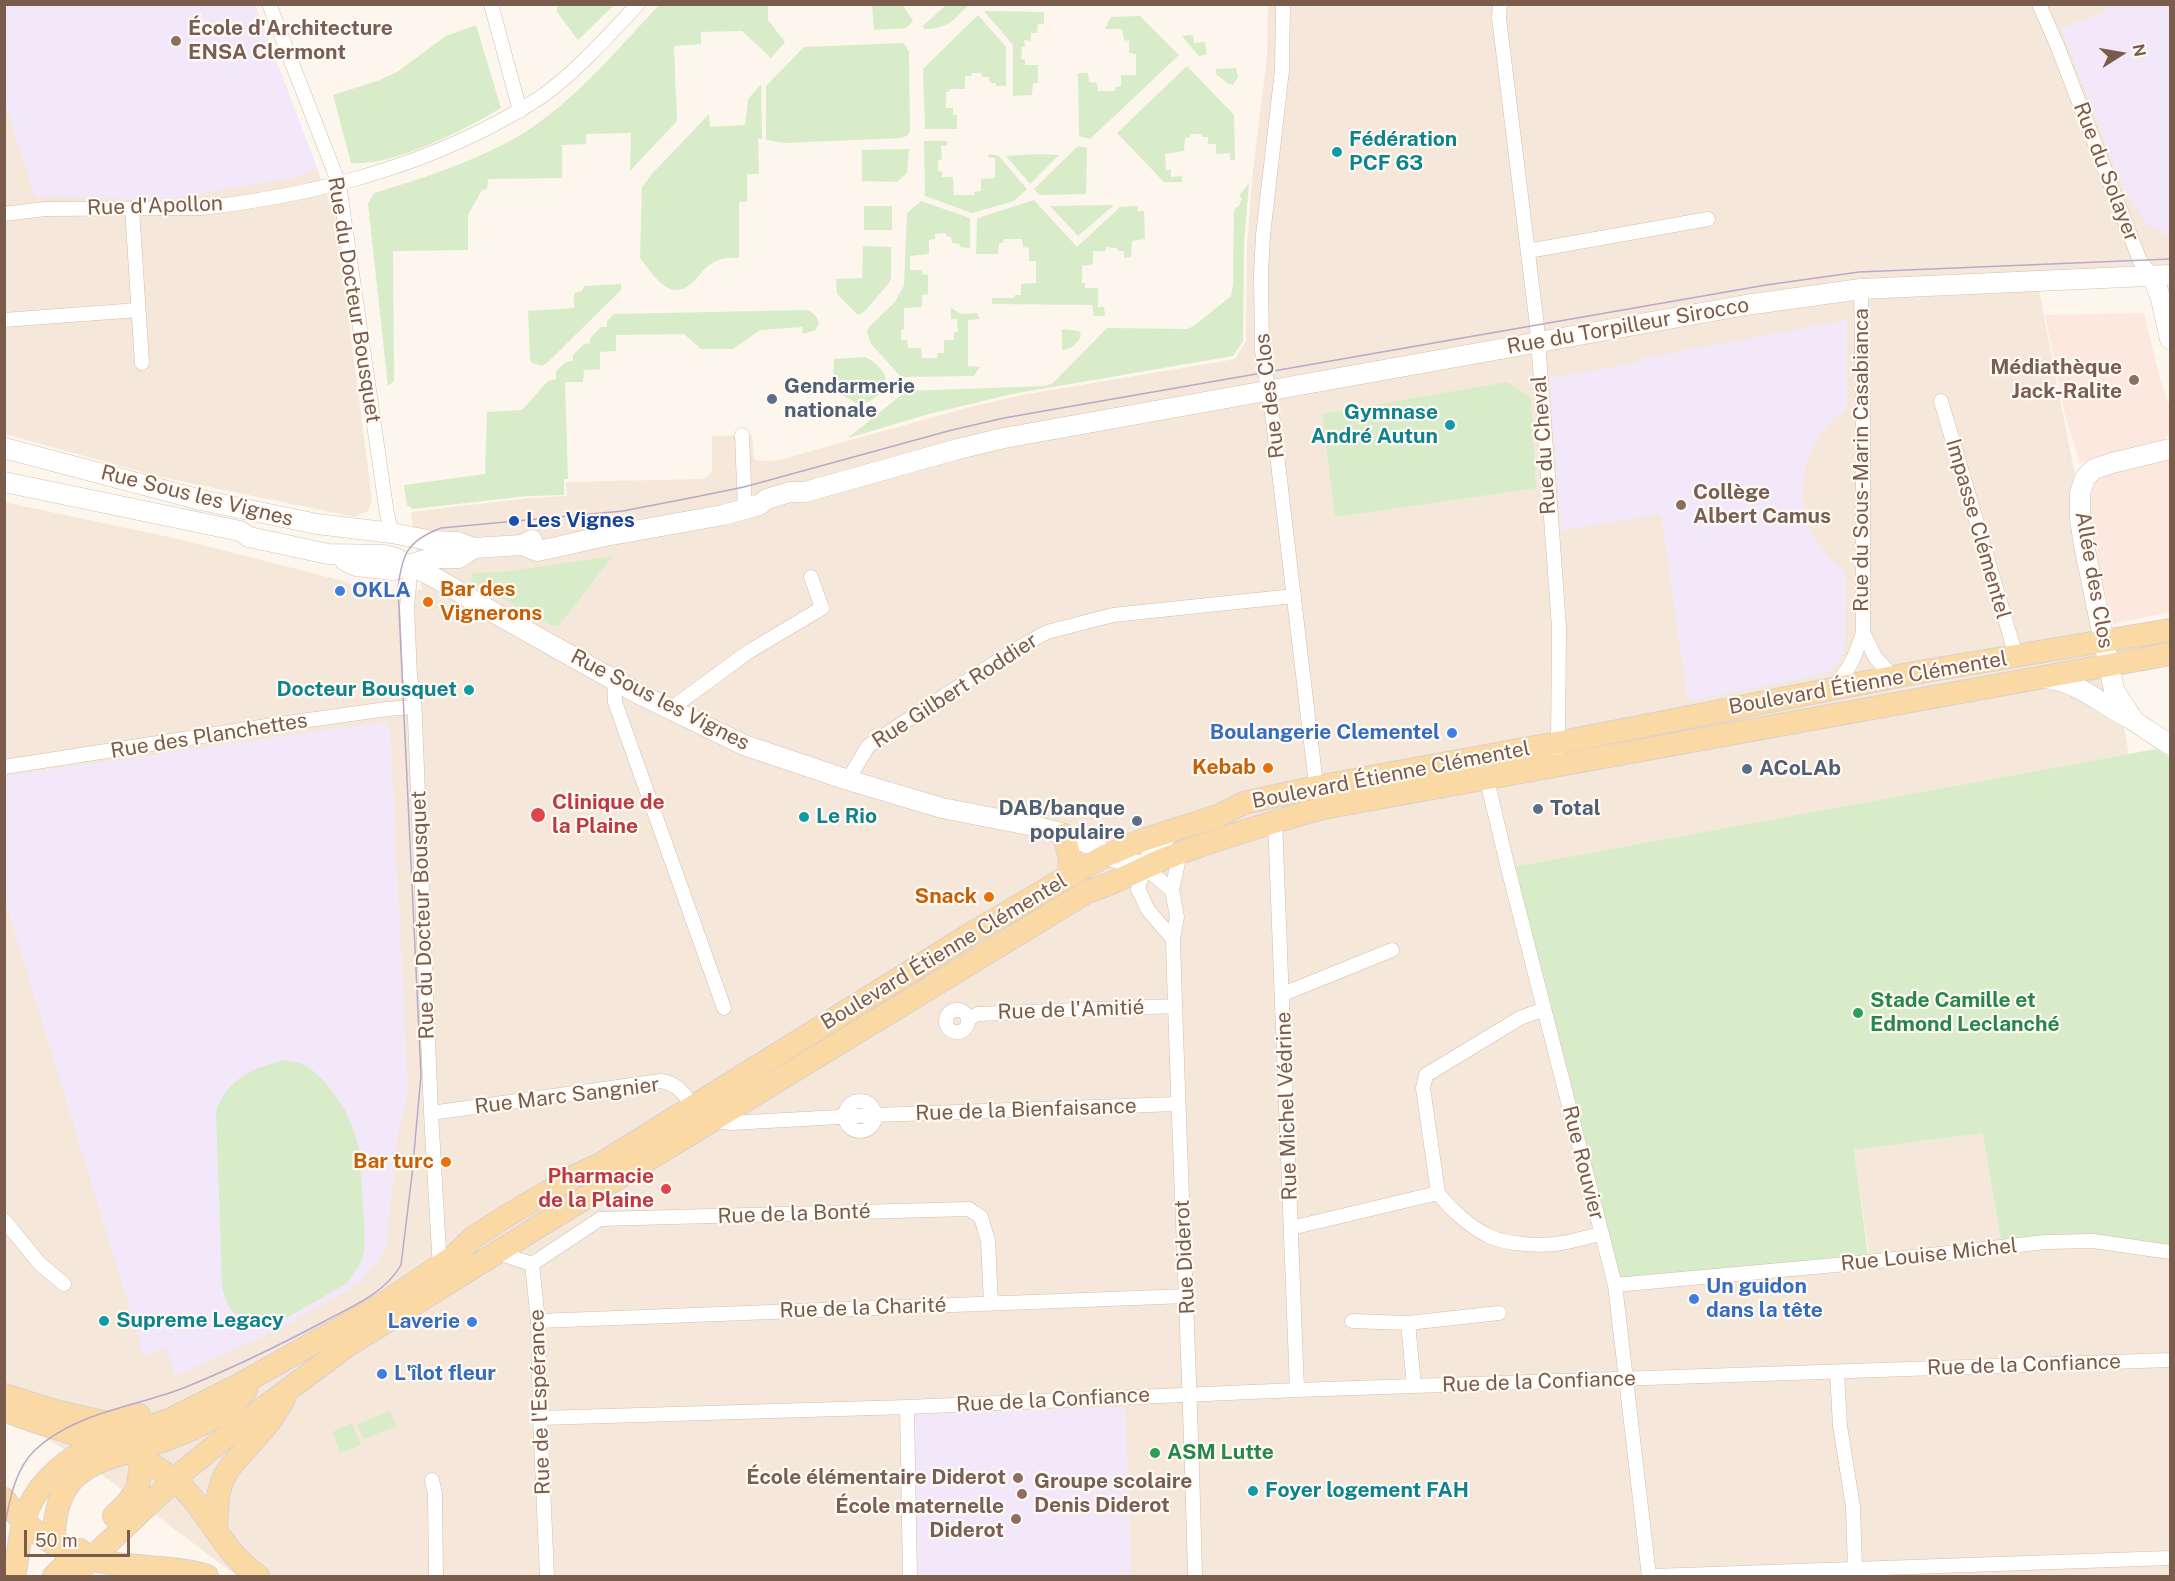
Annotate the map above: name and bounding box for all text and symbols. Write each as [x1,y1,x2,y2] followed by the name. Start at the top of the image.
[188,16,393,66] place label: École d'Architecture ENSA Clermont
[2091,24,2151,84] north arrow
[169,34,183,48] marker: École d'Architecture ENSA Clermont
[2129,43,2150,58] text: N
[2068,99,2144,245] street label: Rue du Solayer
[1349,127,1457,177] place label: Fédération PCF 63
[1330,145,1344,159] marker: Fédération PCF 63
[322,175,386,425] street label: Rue du Docteur Bousquet
[87,191,223,221] street label: Rue d'Apollon
[1505,292,1751,360] street label: Rue du Torpilleur Sirocco
[1849,308,1875,612] street label: Rue du Sous-Marin Casabianca
[1250,332,1290,460] street label: Rue des Clos
[1990,355,2122,405] place label: Médiathèque Jack-Ralite
[2127,373,2141,387] marker: Médiathèque Jack-Ralite
[784,374,915,424] place label: Gendarmerie nationale
[1527,374,1561,516] street label: Rue du Cheval
[765,392,779,406] marker: Gendarmerie nationale
[1311,400,1438,450] place label: Gymnase André Autun
[1443,418,1457,432] marker: Gymnase André Autun
[1940,436,2016,622] street label: Impasse Clémentel
[98,460,296,532] street label: Rue Sous les Vignes
[1693,480,1831,530] place label: Collège Albert Camus
[1674,498,1688,512] marker: Collège Albert Camus
[526,508,635,534] place label: Les Vignes
[2070,510,2118,650] street label: Allée des Clos
[507,514,521,528] marker: Les Vignes
[440,577,542,627] place label: Bar des Vignerons
[352,578,411,604] place label: OKLA
[333,584,347,598] marker: OKLA
[421,595,435,609] marker: Bar des Vignerons
[868,628,1042,754] street label: Rue Gilbert Roddier
[566,644,754,756] street label: Rue Sous les Vignes
[1727,646,2009,720] street label: Boulevard Étienne Clémentel
[276,677,457,703] place label: Docteur Bousquet
[462,683,476,697] marker: Docteur Bousquet
[109,708,309,764] street label: Rue des Planchettes
[1210,720,1440,746] place label: Boulangerie Clementel
[1445,726,1459,740] marker: Boulangerie Clementel
[1250,736,1532,814] street label: Boulevard Étienne Clémentel
[1192,755,1256,781] place label: Kebab
[1759,756,1841,782] place label: ACoLAb
[1261,761,1275,775] marker: Kebab
[1740,762,1754,776] marker: ACoLAb
[406,790,440,1040] street label: Rue du Docteur Bousquet
[552,790,665,840] place label: Clinique de la Plaine
[999,796,1125,846] place label: DAB/banque populaire
[1550,796,1601,822] place label: Total
[1531,802,1545,816] marker: Total
[816,804,877,830] place label: Le Rio
[529,806,547,824] marker: Clinique de la Plaine
[797,810,811,824] marker: Le Rio
[1130,814,1144,828] marker: DAB/banque populaire
[816,868,1072,1036] street label: Boulevard Étienne Clémentel
[915,884,977,910] place label: Snack
[982,890,996,904] marker: Snack
[1870,988,2060,1038] place label: Stade Camille et Edmond Leclanché
[997,995,1145,1025] street label: Rue de l'Amitié
[1851,1006,1865,1020] marker: Stade Camille et Edmond Leclanché
[1271,1011,1303,1201] street label: Rue Michel Védrine
[473,1072,661,1120] street label: Rue Marc Sangnier
[915,1094,1137,1126] street label: Rue de la Bienfaisance
[1557,1103,1609,1223] street label: Rue Rouvier
[353,1149,434,1175] place label: Bar turc
[439,1155,453,1169] marker: Bar turc
[538,1164,654,1214] place label: Pharmacie de la Plaine
[659,1182,673,1196] marker: Pharmacie de la Plaine
[717,1199,871,1229] street label: Rue de la Bonté
[1169,1199,1201,1315] street label: Rue Diderot
[1839,1233,2019,1277] street label: Rue Louise Michel
[1706,1274,1823,1324] place label: Un guidon dans la tête
[779,1292,947,1324] street label: Rue de la Charité
[1687,1292,1701,1306] marker: Un guidon dans la tête
[116,1308,284,1334] place label: Supreme Legacy
[387,1309,460,1335] place label: Laverie
[524,1309,556,1495] street label: Rue de l'Espérance
[97,1314,111,1328] marker: Supreme Legacy
[465,1315,479,1329] marker: Laverie
[1927,1349,2121,1381] street label: Rue de la Confiance
[394,1361,496,1387] place label: L'îlot fleur
[1442,1366,1636,1398] street label: Rue de la Confiance
[375,1367,389,1381] marker: L'îlot fleur
[955,1382,1151,1418] street label: Rue de la Confiance
[1167,1440,1274,1466] place label: ASM Lutte
[1148,1446,1162,1460] marker: ASM Lutte
[746,1465,1006,1491] place label: École élémentaire Diderot
[1034,1469,1192,1519] place label: Groupe scolaire Denis Diderot
[1011,1471,1025,1485] marker: École élémentaire Diderot
[1265,1478,1469,1504] place label: Foyer logement FAH
[1246,1484,1260,1498] marker: Foyer logement FAH
[1015,1487,1029,1501] marker: Groupe scolaire Denis Diderot
[835,1494,1004,1544] place label: École maternelle Diderot
[1009,1512,1023,1526] marker: École maternelle Diderot
[27,1518,134,1556] scale bar
[35,1530,78,1551] text: 50 m

